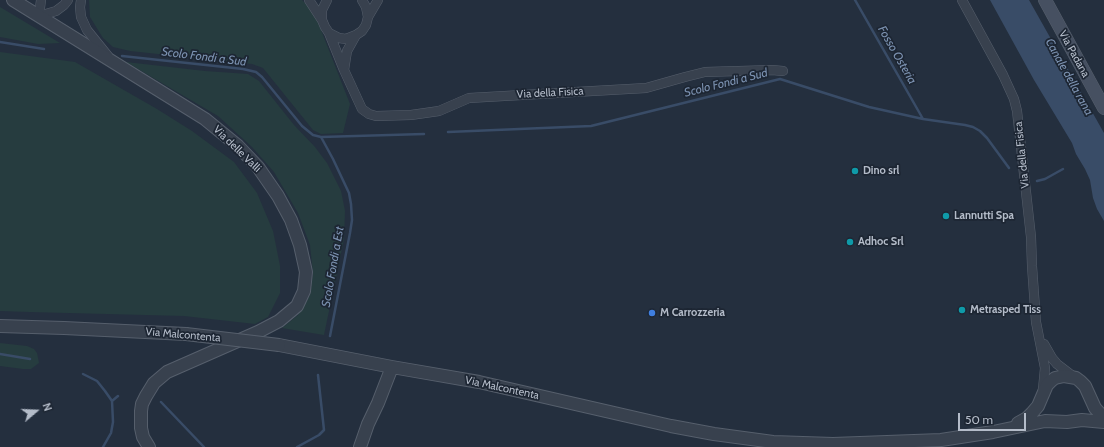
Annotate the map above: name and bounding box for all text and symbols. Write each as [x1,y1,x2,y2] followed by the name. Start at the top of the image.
[875,23,919,87] water label: Fosso Osteria
[1056,28,1092,80] street label: Via Padana
[1042,36,1096,118] water label: Canale della rana
[161,45,247,69] water label: Scolo Fondi a Sud
[683,66,769,100] water label: Scolo Fondi a Sud
[516,85,584,101] street label: Via della Fisica
[1012,121,1032,189] street label: Via della Fisica
[210,123,264,175] street label: Via delle Valli
[863,164,899,178] place label: Dino srl
[850,166,860,176] marker: Dino srl
[954,209,1014,223] place label: Lannutti Spa
[941,211,951,221] marker: Lannutti Spa
[319,226,347,308] water label: Scolo Fondi a Est
[858,235,904,249] place label: Adhoc Srl
[845,237,855,247] marker: Adhoc Srl
[970,303,1041,317] place label: Metrasped Tiss
[957,305,967,315] marker: Metrasped Tiss
[660,306,725,320] place label: M Carrozzeria
[647,308,657,318] marker: M Carrozzeria
[145,325,221,345] street label: Via Malcontenta
[464,374,540,402] street label: Via Malcontenta
[16,391,56,431] north arrow
[39,401,55,413] text: N
[960,405,1028,431] scale bar
[965,412,993,427] text: 50 m

